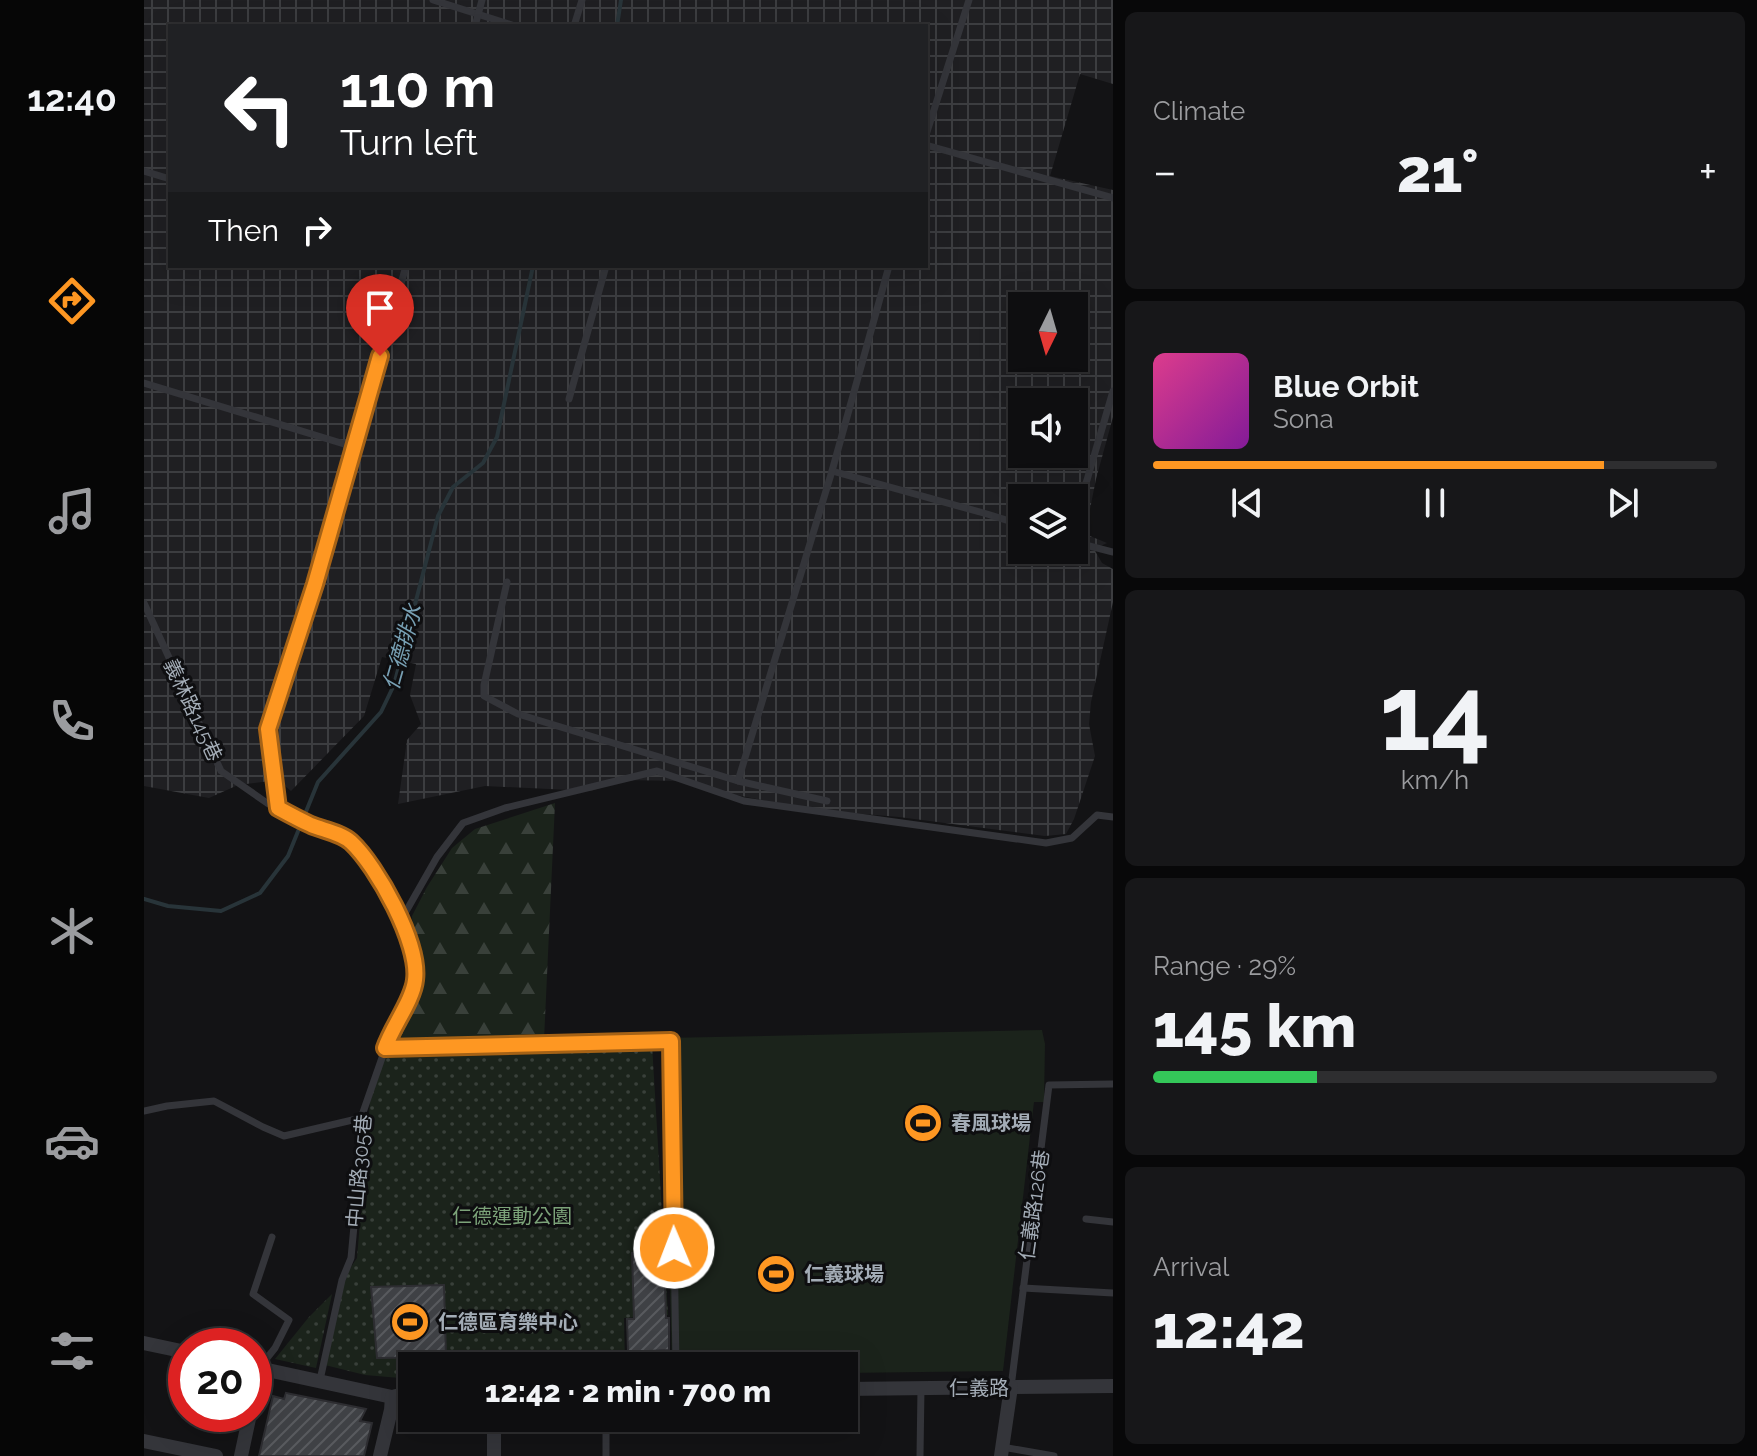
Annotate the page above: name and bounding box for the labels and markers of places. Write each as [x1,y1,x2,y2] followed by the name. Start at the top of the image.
[346,274,414,356] pin
[902,1102,944,1144] sports icon: 春風球場
[951,1111,1031,1135] place label: 春風球場
[755,1253,797,1295] sports icon: 仁義球場
[804,1262,884,1286] place label: 仁義球場
[389,1301,431,1343] sports icon: 仁德區育樂中心
[438,1310,578,1334] place label: 仁德區育樂中心

